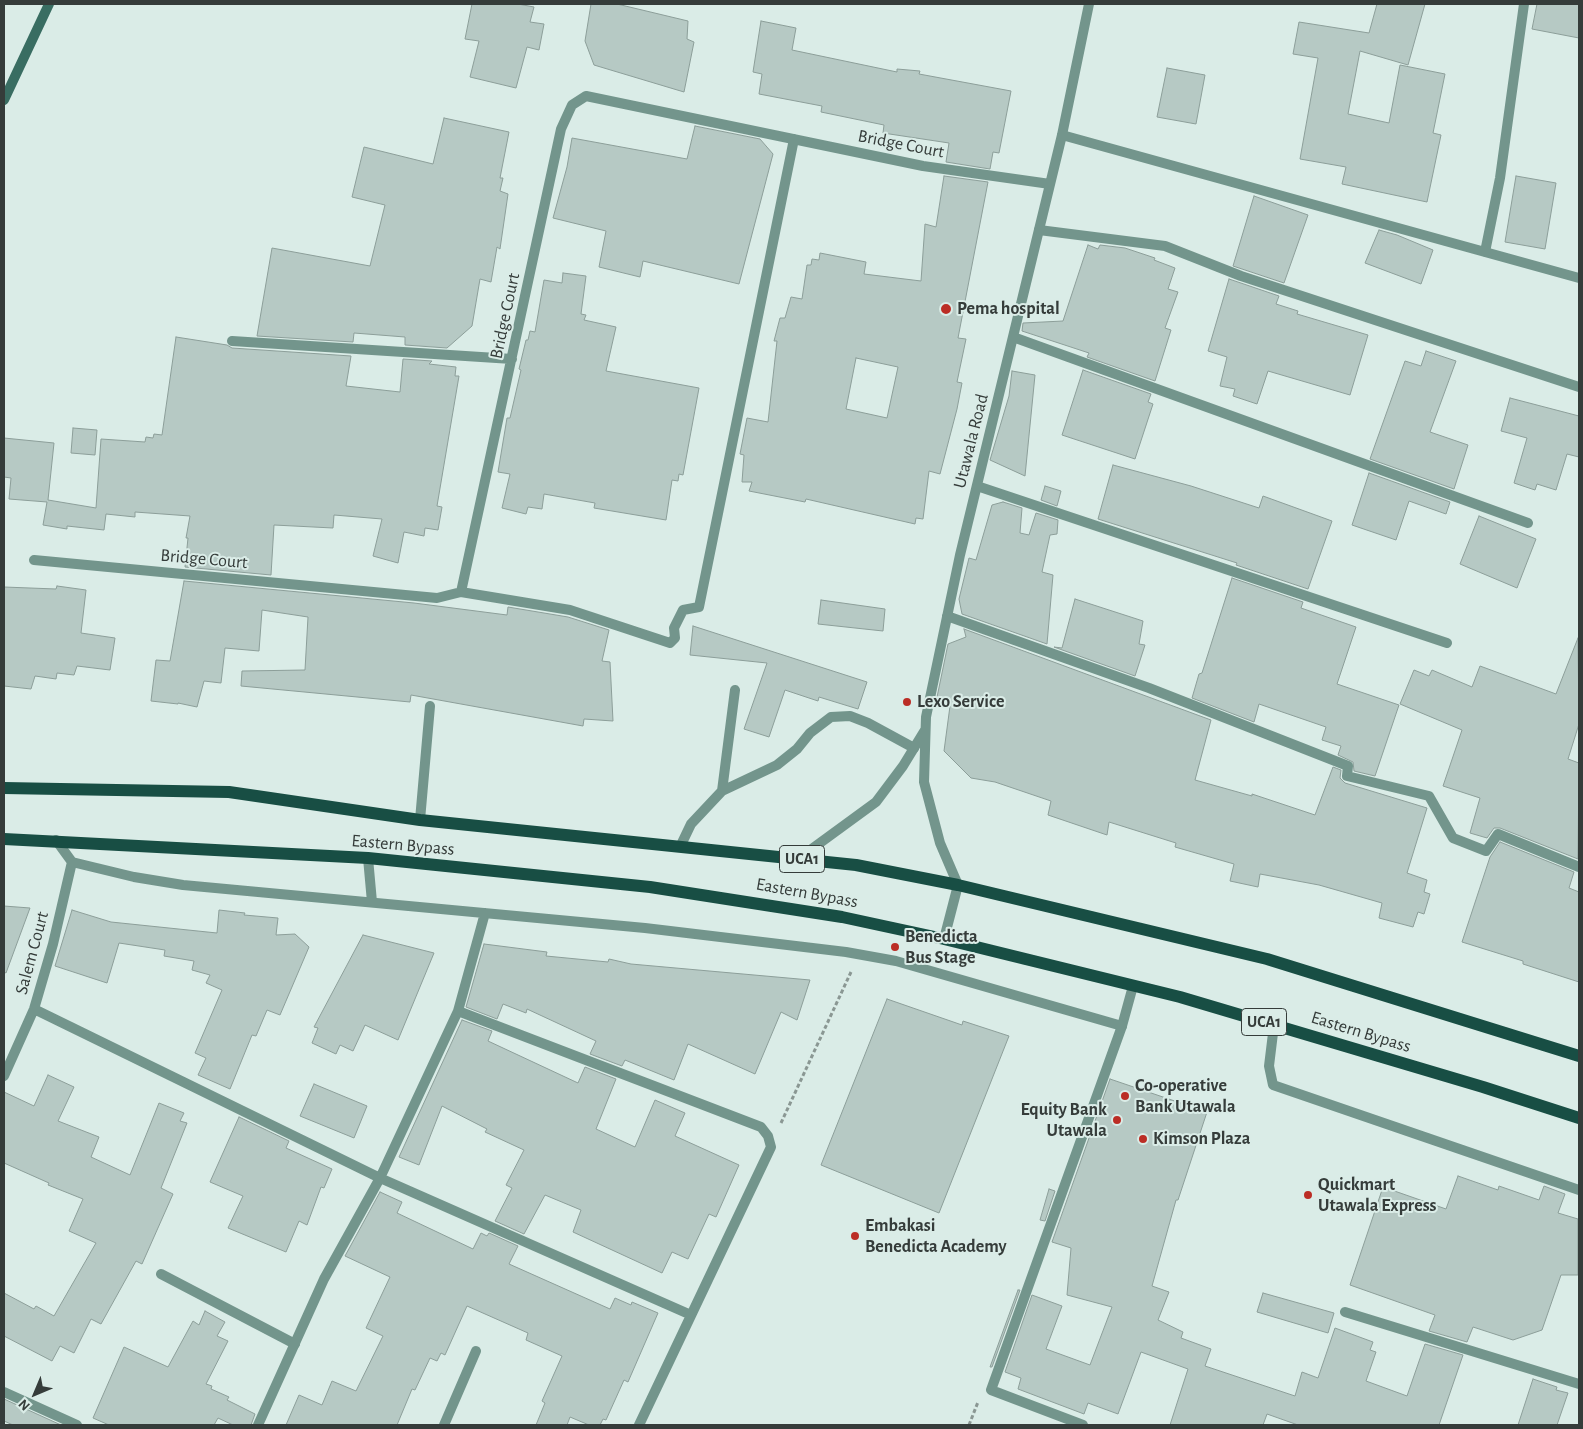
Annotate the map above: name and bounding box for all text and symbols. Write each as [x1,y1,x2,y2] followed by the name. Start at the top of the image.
[856,125,946,163] street label: Bridge Court
[485,271,525,361] street label: Bridge Court
[957,298,1060,320] place label: Pema hospital
[939,302,953,316] marker: Pema hospital
[949,391,993,491] street label: Utawala Road
[160,544,248,574] street label: Bridge Court
[917,691,1004,713] place label: Lexo Service
[901,696,913,708] marker: Lexo Service
[351,830,455,860] street label: Eastern Bypass
[780,846,824,872] road number: UCA1
[754,873,860,913] street label: Eastern Bypass
[11,909,53,997] street label: Salem Court
[905,926,978,969] place label: Benedicta Bus Stage
[889,941,901,953] marker: Benedicta Bus Stage
[1308,1007,1414,1057] street label: Eastern Bypass
[1242,1009,1286,1036] road number: UCA1
[1135,1075,1236,1118] place label: Co-operative Bank Utawala
[1119,1090,1131,1102] marker: Co-operative Bank Utawala
[1020,1099,1107,1142] place label: Equity Bank Utawala
[1111,1114,1123,1126] marker: Equity Bank Utawala
[1153,1128,1250,1150] place label: Kimson Plaza
[1137,1133,1149,1145] marker: Kimson Plaza
[1318,1174,1436,1216] place label: Quickmart Utawala Express
[1302,1189,1314,1201] marker: Quickmart Utawala Express
[865,1215,1007,1258] place label: Embakasi Benedicta Academy
[849,1230,861,1242] marker: Embakasi Benedicta Academy
[10,1369,60,1419] north arrow
[16,1396,33,1413] text: N

